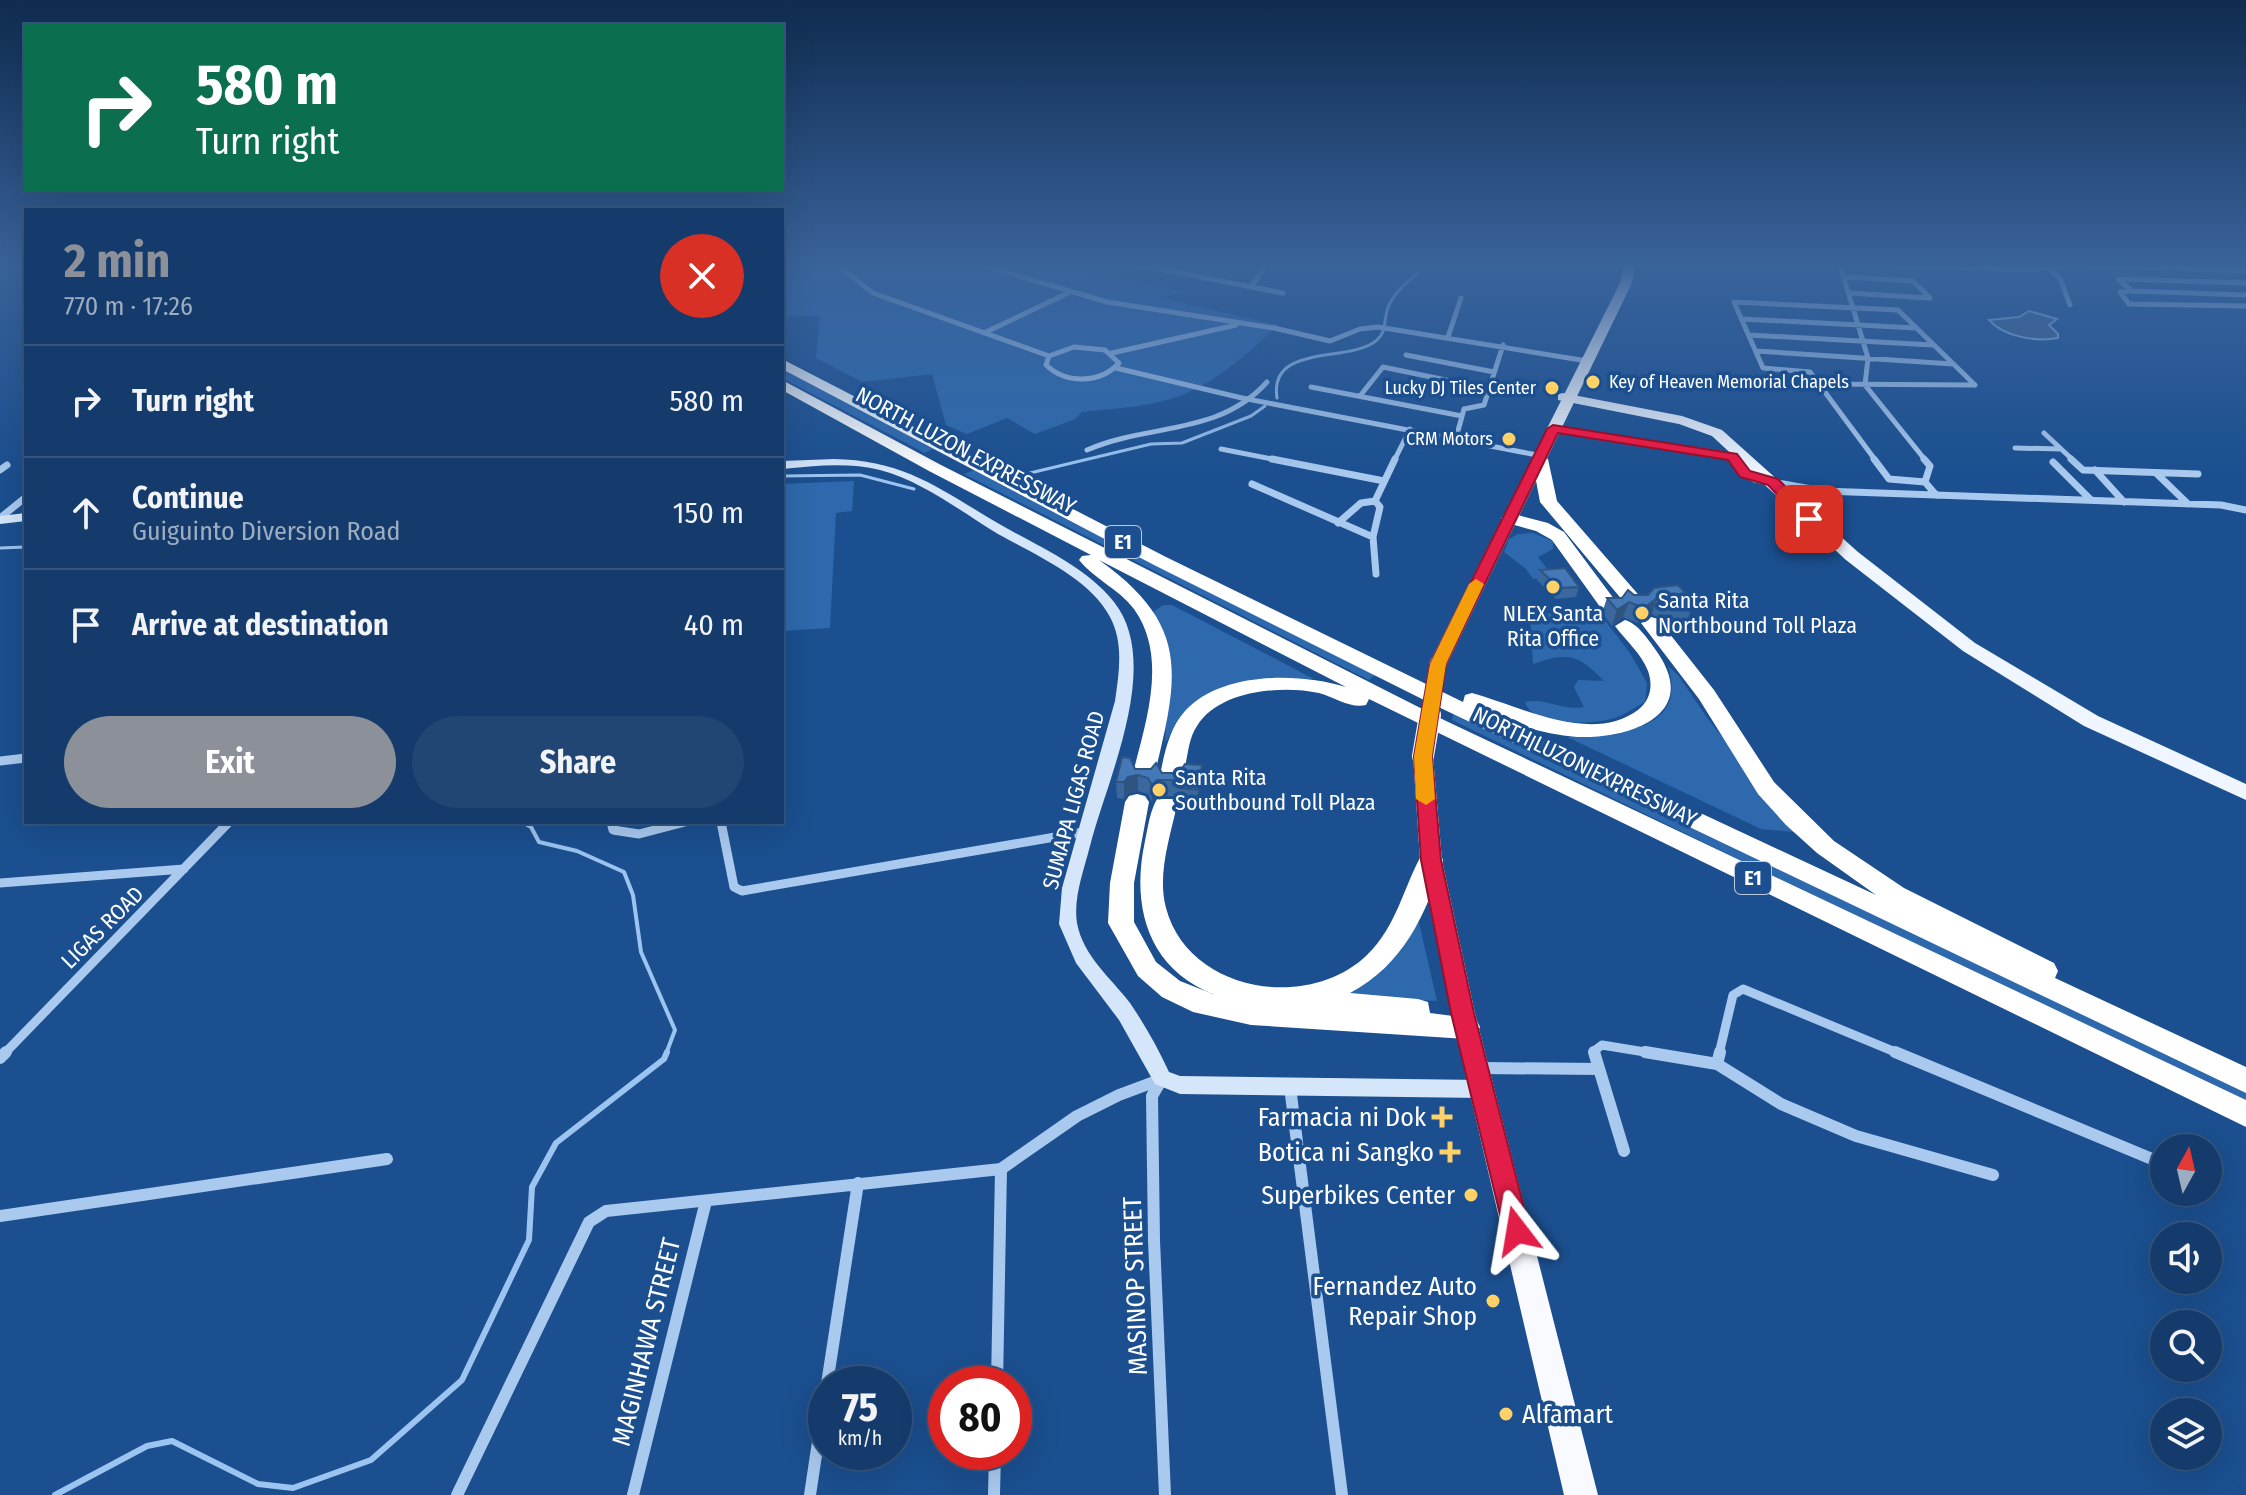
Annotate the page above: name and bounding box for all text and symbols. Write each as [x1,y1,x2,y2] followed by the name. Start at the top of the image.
[196,52,338,119] text: 580 m
[64,56,168,160] icon: right
[196,120,339,164] text: Turn right
[64,232,170,290] text: 2 min
[660,234,744,318] button: close
[64,291,193,322] text: 770 m · 17:26
[1609,371,1849,393] place label: Key of Heaven Memorial Chapels
[1584,373,1602,391] marker: Key of Heaven Memorial Chapels
[1385,377,1537,399] place label: Lucky DJ Tiles Center
[64,379,108,423] icon: right
[1543,379,1561,397] marker: Lucky DJ Tiles Center
[851,381,1081,520] street label: NORTH LUZON EXPRESSWAY
[132,383,254,419] text: Turn right
[669,383,744,419] text: 580 m
[1406,428,1493,450] place label: CRM Motors
[1500,430,1518,448] marker: CRM Motors
[132,480,244,516] text: Continue
[1775,485,1843,553] pin
[64,491,108,535] icon: ahead
[673,495,744,531] text: 150 m
[1787,497,1831,541] icon: arrive
[132,516,400,547] text: Guiguinto Diversion Road
[1105,526,1141,558] road number: E1
[1544,578,1562,596] marker: NLEX Santa Rita Office
[1658,587,1857,639] place label: Santa Rita Northbound Toll Plaza
[1503,600,1603,652] place label: NLEX Santa Rita Office
[64,603,108,647] icon: arrive
[1633,604,1651,622] marker: Santa Rita Northbound Toll Plaza
[132,607,389,643] text: Arrive at destination
[684,607,744,643] text: 40 m
[1469,701,1701,832] street label: NORTH LUZON EXPRESSWAY
[1037,708,1110,892] street label: SUMAPA LIGAS ROAD
[64,716,396,808] button: Exit
[412,716,744,808] button: Share
[1175,764,1375,816] place label: Santa Rita Southbound Toll Plaza
[1150,781,1168,799] marker: Santa Rita Southbound Toll Plaza
[1735,862,1771,894] road number: E1
[56,881,149,974] street label: LIGAS ROAD
[1258,1102,1427,1133] place label: Farmacia ni Dok
[1433,1108,1451,1126] marker: Farmacia ni Dok
[2150,1134,2222,1206] north arrow
[2150,1134,2222,1470] map controls
[1258,1137,1434,1168] place label: Botica ni Sangko
[1441,1143,1459,1161] marker: Botica ni Sangko
[1261,1180,1455,1211] place label: Superbikes Center
[1462,1186,1480,1204] marker: Superbikes Center
[1475,1189,1559,1273] position arrow
[1117,1196,1154,1376] street label: MASINOP STREET
[2150,1222,2222,1294] button: sound
[606,1235,687,1449] street label: MAGINHAWA STREET
[1312,1271,1477,1332] place label: Fernandez Auto Repair Shop
[1484,1292,1502,1310] marker: Fernandez Auto Repair Shop
[2150,1310,2222,1382] button: search
[928,1366,1032,1470] speed limit sign: 80
[842,1384,878,1432] text: 75
[2150,1398,2222,1470] button: layers
[1522,1399,1613,1430] place label: Alfamart
[1497,1405,1515,1423] marker: Alfamart
[838,1426,882,1450] text: km/h

